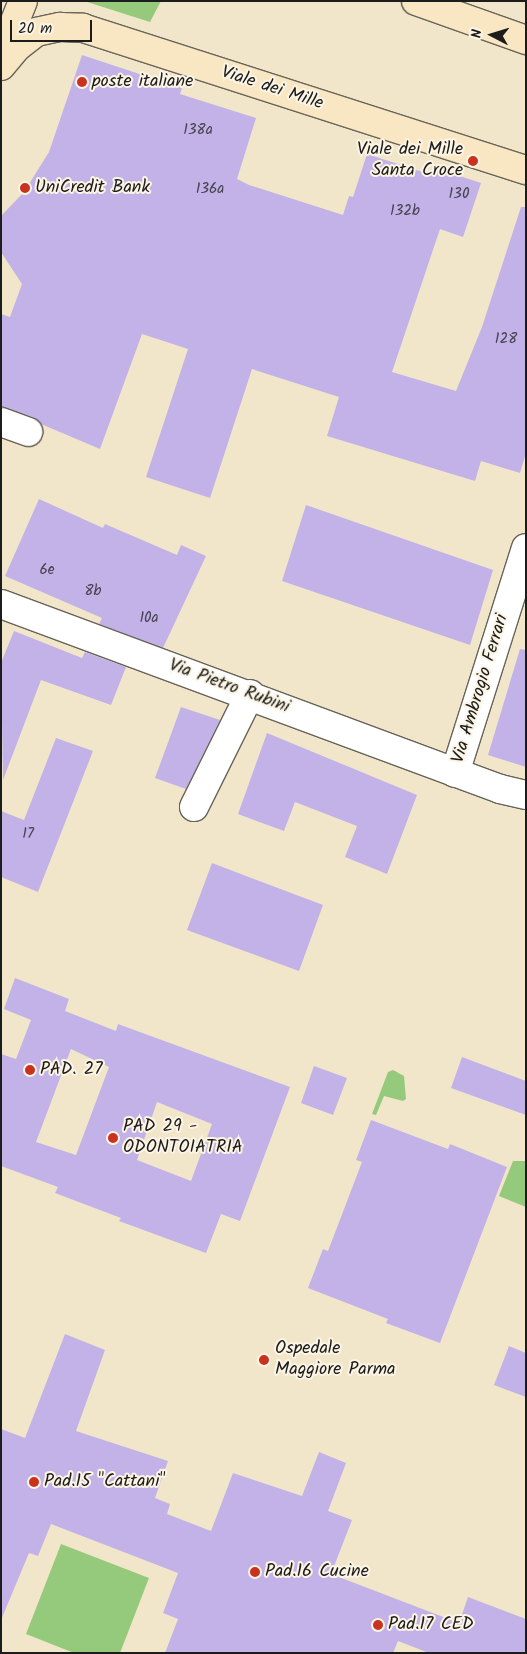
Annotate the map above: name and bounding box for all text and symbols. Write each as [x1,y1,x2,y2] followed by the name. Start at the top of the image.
[12,10,95,42] scale bar
[467,10,517,60] north arrow
[18,17,52,41] text: 20 m
[466,28,488,39] text: N
[218,62,326,116] street label: Viale dei Mille
[92,71,193,93] place label: poste italiane
[76,76,88,88] marker: poste italiane
[183,122,213,140] house number: 138a
[357,140,463,182] place label: Viale dei Mille Santa Croce
[467,155,479,167] marker: Viale dei Mille Santa Croce
[35,177,150,199] place label: UniCredit Bank
[196,181,224,199] house number: 136a
[19,182,31,194] marker: UniCredit Bank
[449,186,469,204] house number: 130
[390,203,420,221] house number: 132b
[495,331,517,349] house number: 128
[39,562,55,580] house number: 6e
[85,583,101,601] house number: 8b
[139,610,159,628] house number: 10a
[448,612,514,766] street label: Via Ambrogio Ferrari
[166,655,292,719] street label: Via Pietro Rubini
[22,826,34,844] house number: 17
[40,1059,103,1081] place label: PAD. 27
[24,1064,36,1076] marker: PAD. 27
[123,1117,243,1160] place label: PAD 29 - ODONTOIATRIA
[107,1132,119,1144] marker: PAD 29 - ODONTOIATRIA
[275,1339,395,1382] place label: Ospedale Maggiore Parma
[257,1353,271,1367] marker: Ospedale Maggiore Parma
[44,1471,165,1493] place label: Pad.15 "Cattani"
[28,1476,40,1488] marker: Pad.15 "Cattani"
[265,1561,369,1583] place label: Pad.16 Cucine
[249,1566,261,1578] marker: Pad.16 Cucine
[388,1614,474,1636] place label: Pad.17 CED
[372,1619,384,1631] marker: Pad.17 CED

